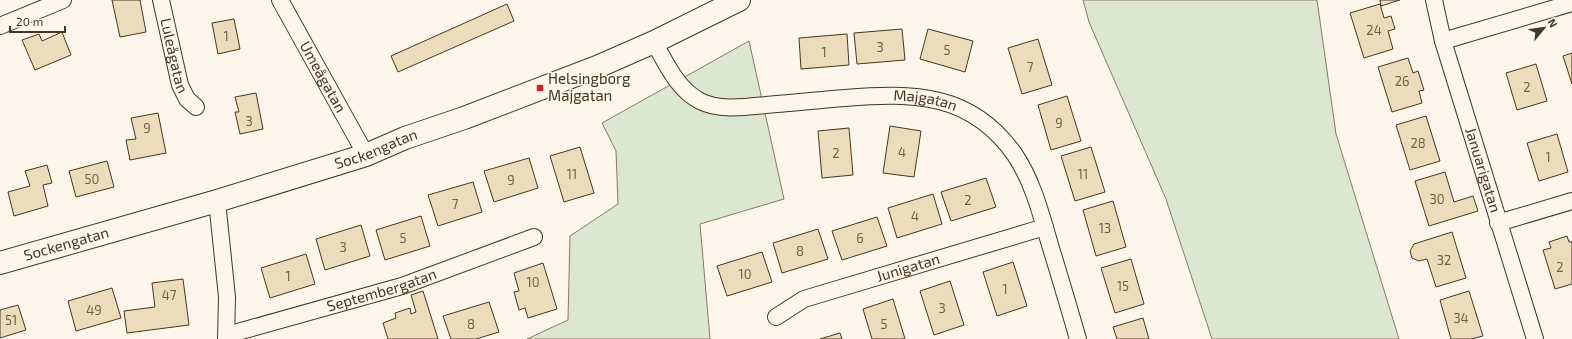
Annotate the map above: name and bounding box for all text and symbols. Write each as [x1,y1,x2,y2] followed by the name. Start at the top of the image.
[10,8,65,34] scale bar
[1524,8,1564,48] north arrow
[16,14,43,28] text: 20 m
[157,16,193,96] street label: Luleågatan
[1546,16,1561,30] text: N
[1366,22,1382,38] house number: 24
[223,28,229,44] house number: 1
[297,38,351,115] street label: Umeågatan
[876,39,884,55] house number: 3
[944,42,951,58] house number: 5
[821,44,827,60] house number: 1
[1027,59,1034,75] house number: 7
[548,69,631,105] place label: Helsingborg Majgatan
[1395,73,1409,89] house number: 26
[1523,79,1531,95] house number: 2
[535,83,545,93] marker: Helsingborg Majgatan
[893,86,960,114] street label: Majgatan
[245,113,253,129] house number: 3
[1055,115,1063,131] house number: 9
[143,120,151,136] house number: 9
[332,124,420,172] street label: Sockengatan
[1462,125,1505,214] street label: Januarigatan
[1410,135,1426,151] house number: 28
[898,144,906,160] house number: 4
[832,145,840,161] house number: 2
[1545,149,1551,165] house number: 1
[567,166,577,182] house number: 11
[1078,166,1088,182] house number: 11
[85,171,99,187] house number: 50
[507,172,515,188] house number: 9
[1429,191,1445,207] house number: 30
[964,192,972,208] house number: 2
[452,196,459,212] house number: 7
[911,208,919,224] house number: 4
[1099,220,1111,236] house number: 13
[21,222,111,264] street label: Sockengatan
[400,230,407,246] house number: 5
[856,230,864,246] house number: 6
[339,239,347,255] house number: 3
[796,243,804,259] house number: 8
[874,249,942,285] street label: Junigatan
[1437,252,1451,268] house number: 32
[1556,259,1564,275] house number: 2
[324,264,439,315] street label: Septembergatan
[738,266,752,282] house number: 10
[285,268,291,284] house number: 1
[526,274,540,290] house number: 10
[1117,278,1129,294] house number: 15
[1002,281,1008,297] house number: 1
[162,287,177,303] house number: 47
[938,300,946,316] house number: 3
[86,302,102,318] house number: 49
[1453,310,1469,326] house number: 34
[5,312,17,328] house number: 51
[467,316,475,332] house number: 8
[881,316,888,332] house number: 5

